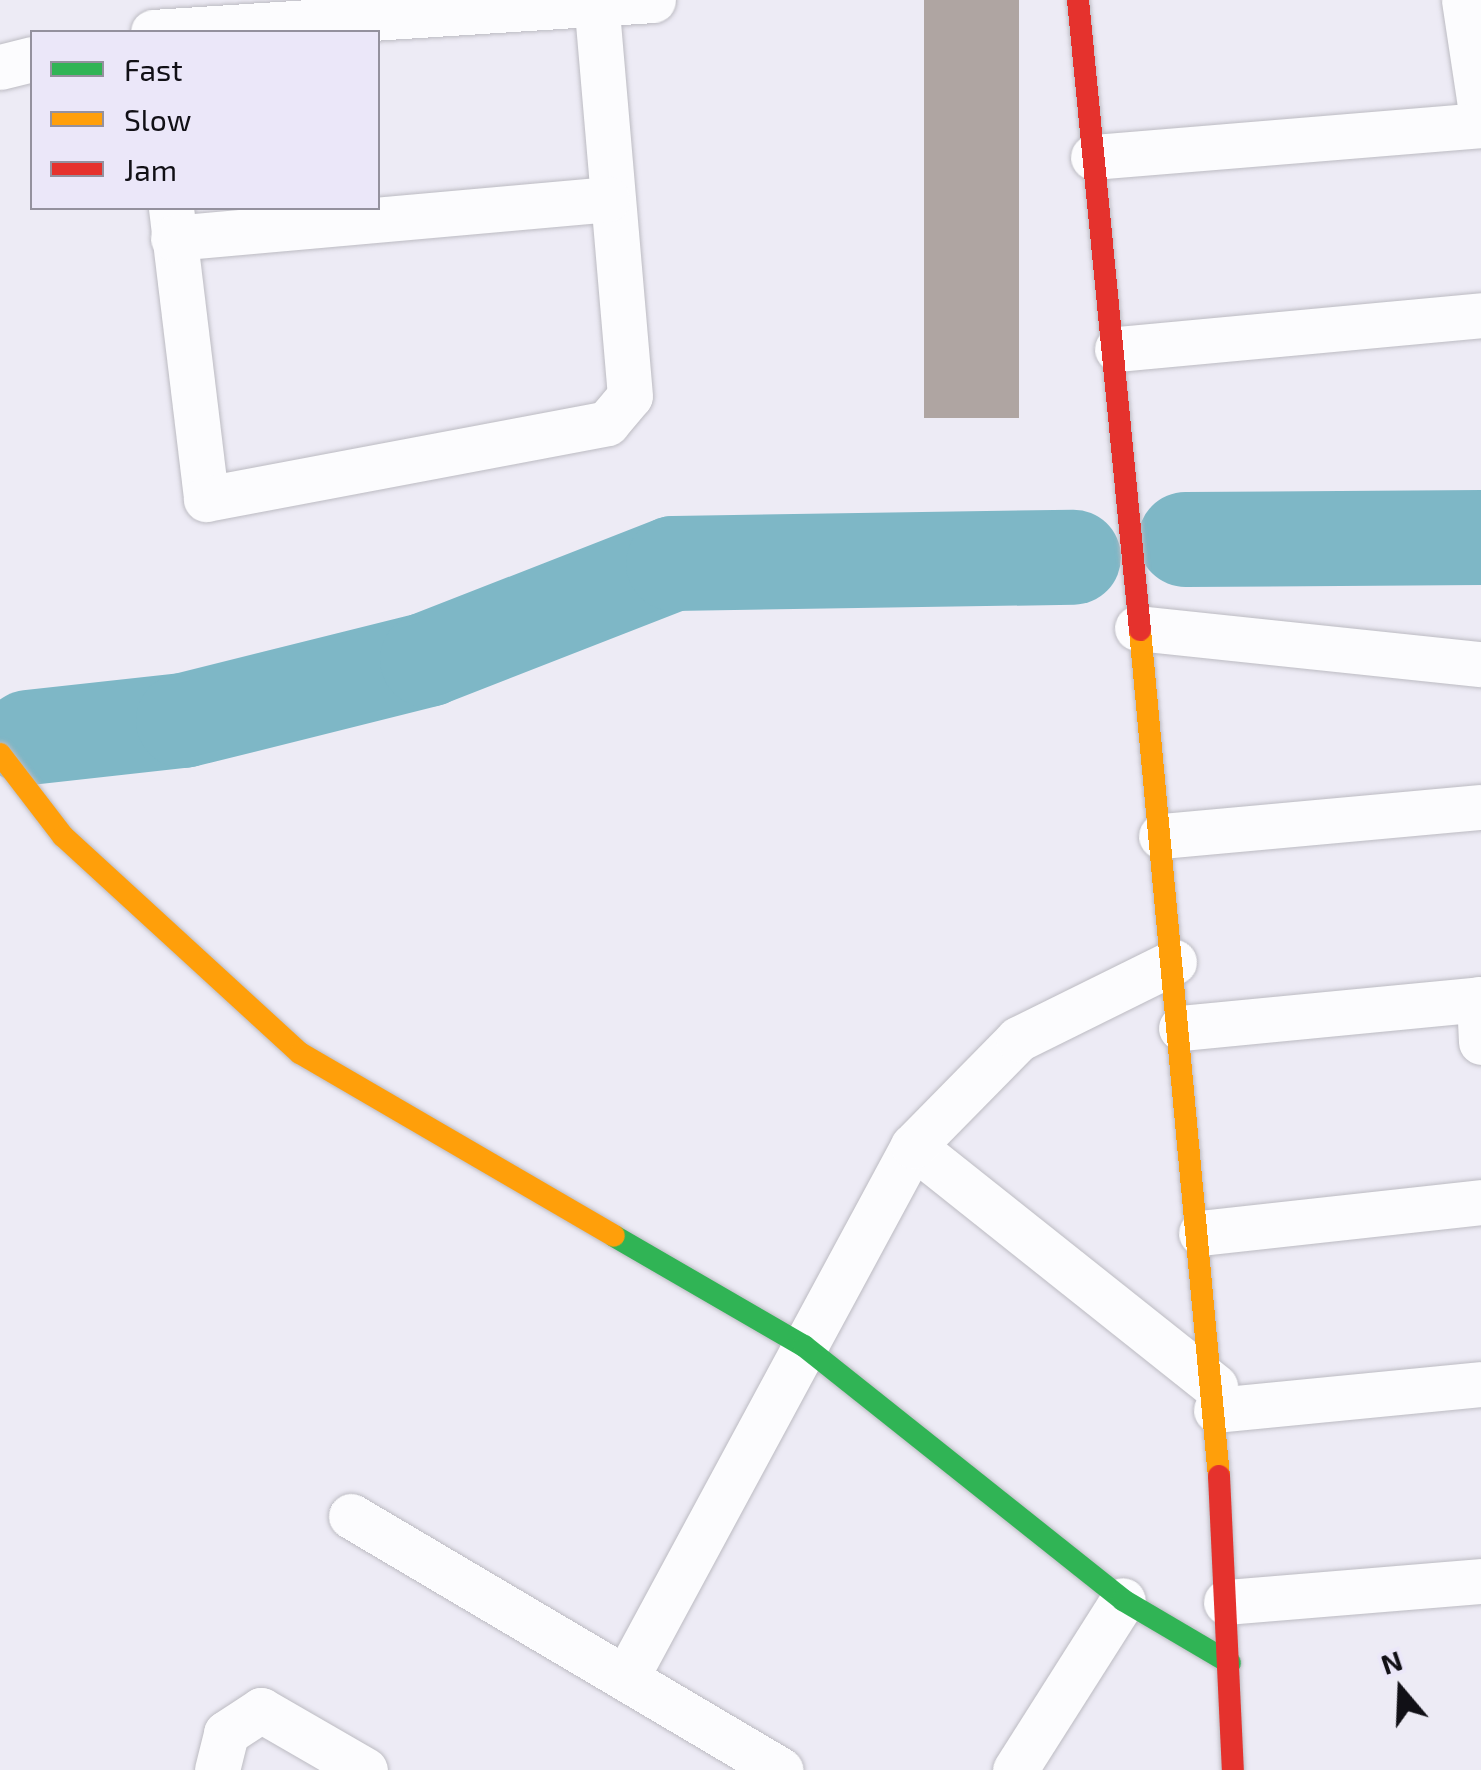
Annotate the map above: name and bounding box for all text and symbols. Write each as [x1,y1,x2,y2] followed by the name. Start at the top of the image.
[30,30,380,210] legend
[124,51,183,87] text: Fast
[124,101,191,137] text: Slow
[124,151,177,187] text: Jam
[1351,1640,1451,1740] north arrow
[1376,1642,1406,1681] text: N

